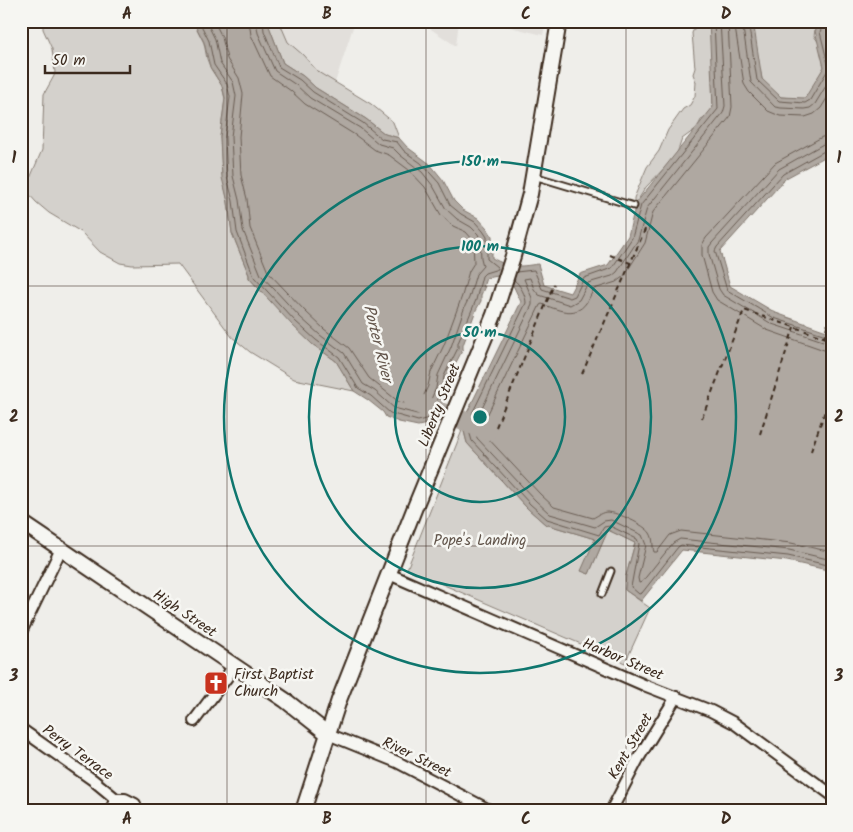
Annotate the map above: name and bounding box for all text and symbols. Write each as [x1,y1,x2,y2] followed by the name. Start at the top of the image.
[122,2,132,27] text: A
[322,2,332,27] text: B
[521,2,531,27] text: C
[721,2,732,27] text: D
[45,42,130,74] scale bar
[52,49,86,73] text: 50 m
[12,146,17,171] text: 1
[837,146,842,171] text: 1
[461,150,499,174] text: 150 m
[461,235,499,259] text: 100 m
[356,302,400,388] water label: Porter River
[462,321,497,345] text: 50 m
[412,360,468,451] street label: Liberty Street
[9,405,19,430] text: 2
[834,405,844,430] text: 2
[471,408,489,426] centre of rings
[434,529,526,553] park label: Pope's Landing
[148,584,222,644] street label: High Street
[578,632,667,688] street label: Harbor Street
[234,663,314,704] place label: First Baptist Church
[9,664,19,689] text: 3
[834,664,844,689] text: 3
[203,670,229,696] church icon: First Baptist Church
[602,709,660,784] street label: Kent Street
[37,719,118,787] street label: Perry Terrace
[378,731,455,785] street label: River Street
[122,807,132,832] text: A
[322,807,332,832] text: B
[521,807,531,832] text: C
[721,807,732,832] text: D

